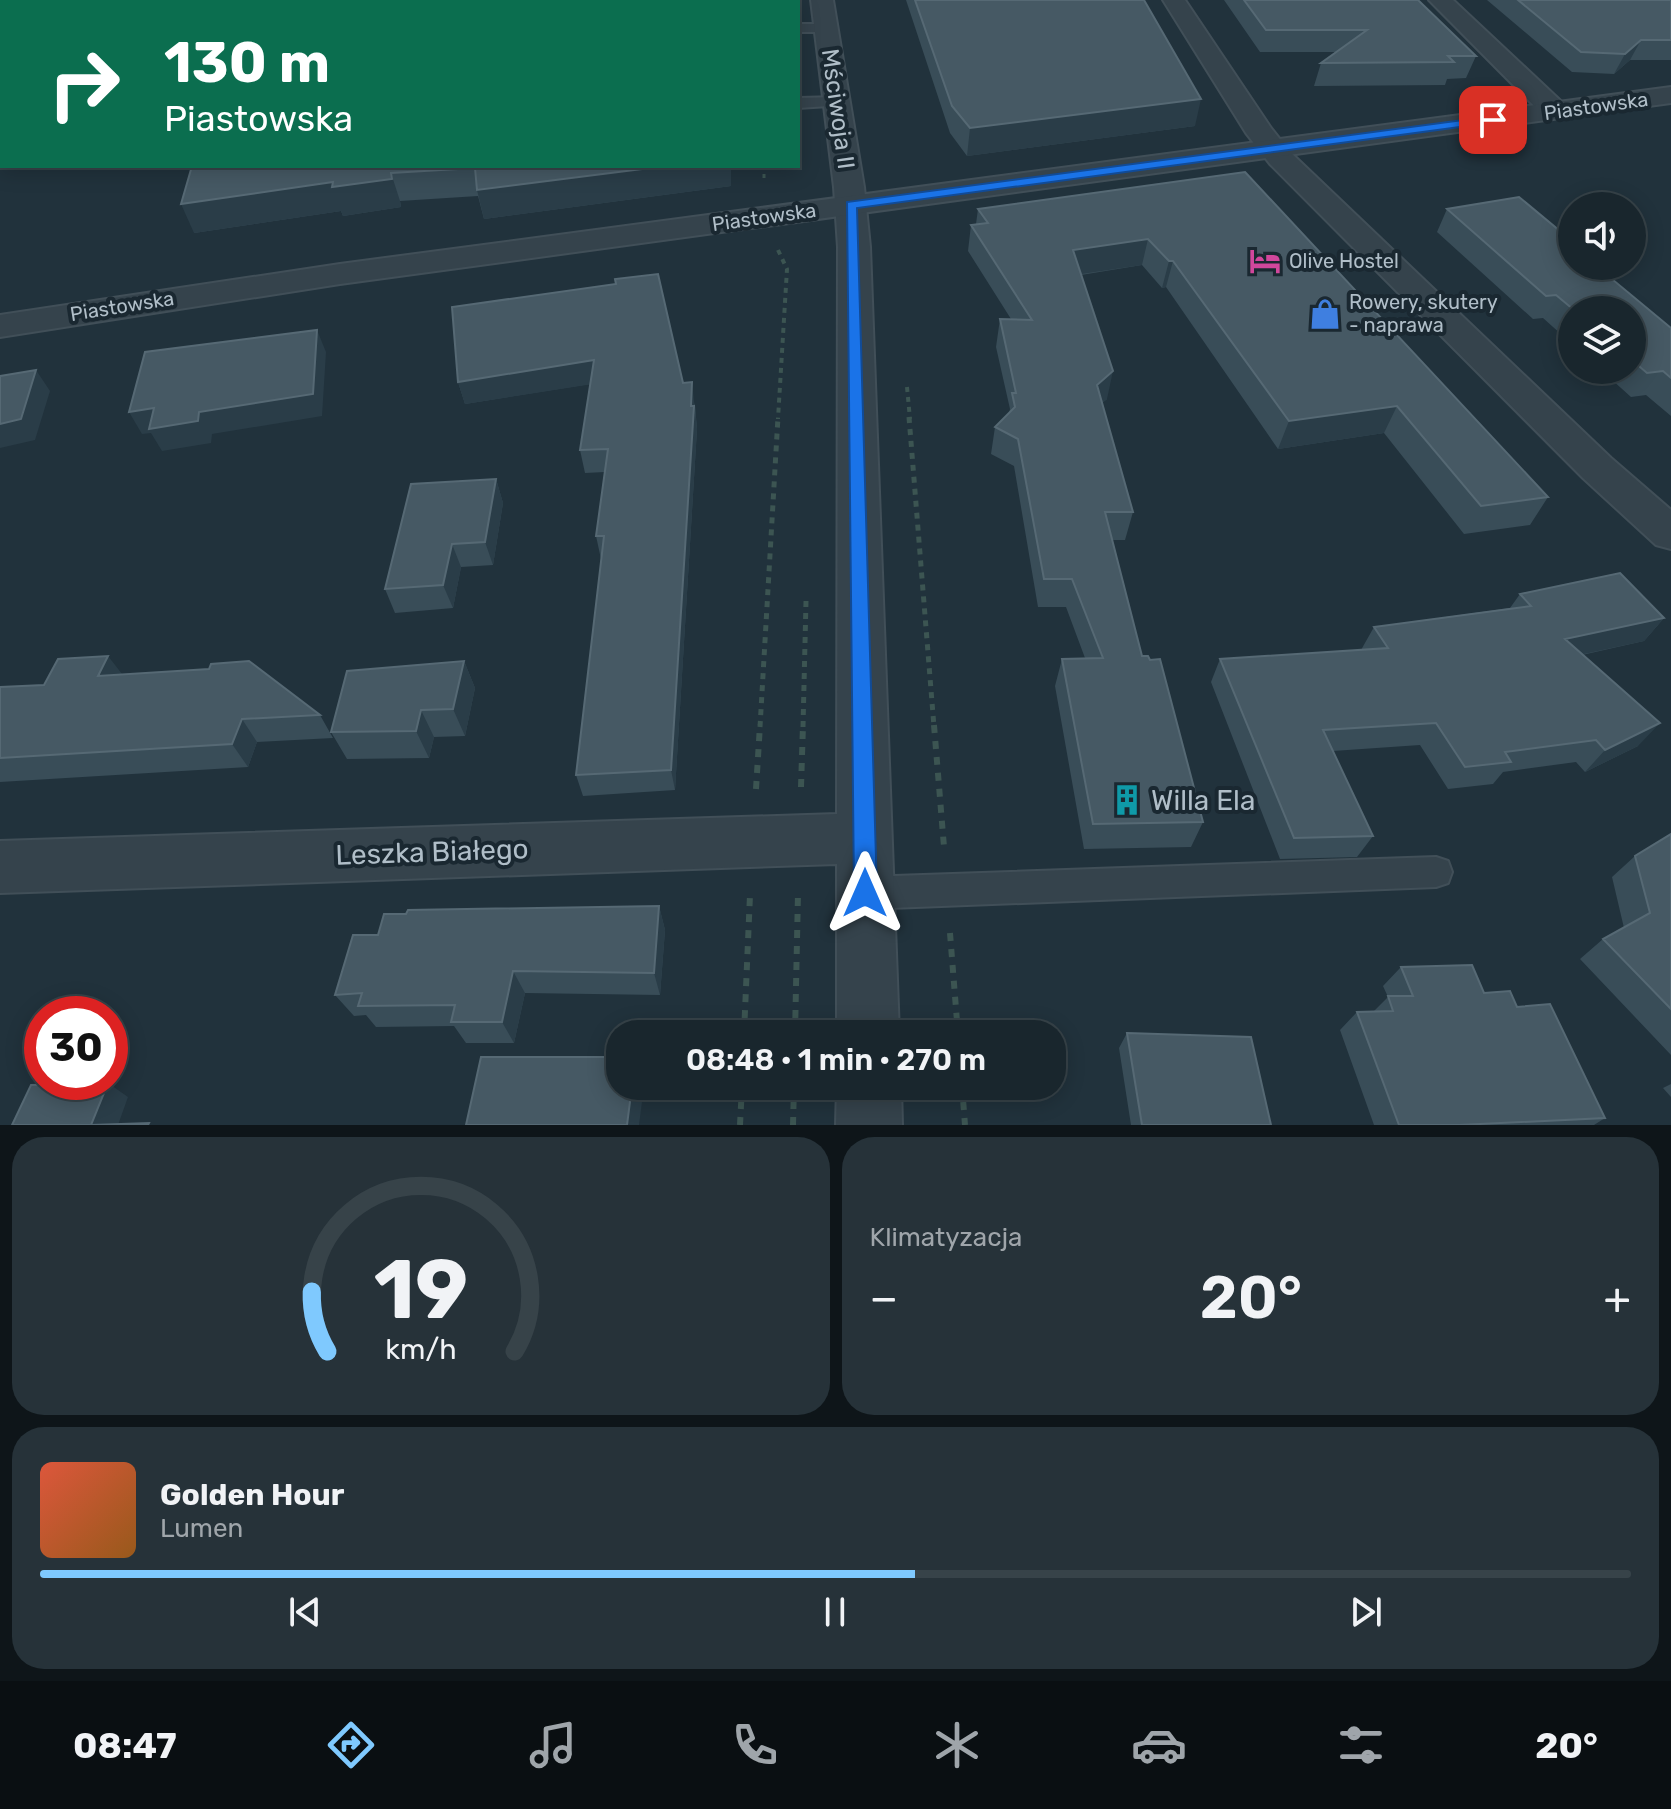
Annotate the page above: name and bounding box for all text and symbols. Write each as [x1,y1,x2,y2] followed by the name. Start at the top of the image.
[164,30,330,96] text: 130 m
[32,32,136,136] icon: right
[816,47,860,171] street label: Mściwoja II
[1459,86,1527,154] pin
[1542,87,1650,125] street label: Piastowska
[164,97,353,140] text: Piastowska
[1471,98,1515,142] icon: arrive
[1558,192,1646,384] map controls
[1558,192,1646,280] button: sound
[710,198,818,236] street label: Piastowska
[1248,244,1282,278] hotel icon: Olive Hostel
[1289,249,1399,273] place label: Olive Hostel
[68,286,176,326] street label: Piastowska
[1349,290,1498,337] place label: Rowery, skutery - naprawa
[1558,296,1646,384] button: layers
[1308,297,1342,331] shop icon: Rowery, skutery - naprawa
[1110,783,1144,817] building icon: Willa Ela
[1151,784,1255,817] place label: Willa Ela
[335,832,529,872] street label: Leszka Białego
[823,851,907,935] position arrow
[24,996,128,1100] speed limit sign: 30
[686,1042,986,1078] text: 08:48 · 1 min · 270 m
[870,1222,1022,1253] text: Klimatyzacja
[373,1240,468,1339] text: 19
[1200,1262,1302,1333] text: 20°
[870,1272,898,1324] text: −
[1604,1272,1631,1324] text: +
[385,1332,456,1366] text: km/h
[160,1477,344,1513] text: Golden Hour
[160,1513,243,1544] text: Lumen
[283,1590,327,1634] icon: previous
[813,1590,857,1634] icon: pause
[1344,1590,1388,1634] icon: next
[323,1717,379,1773] icon: directions
[525,1717,581,1773] icon: music
[727,1717,783,1773] icon: phone
[929,1717,985,1773] icon: climate
[1131,1717,1187,1773] icon: car
[1333,1717,1389,1773] icon: filters
[73,1724,177,1767] text: 08:47
[1535,1724,1598,1767] text: 20°

